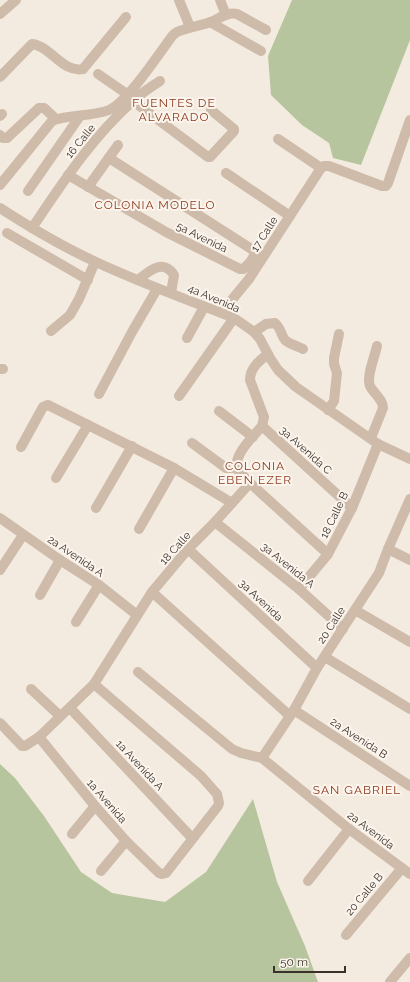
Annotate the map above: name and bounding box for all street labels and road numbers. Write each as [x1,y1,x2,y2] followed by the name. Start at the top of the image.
[63,121,98,161] street label: 16 Calle
[248,214,281,254] street label: 17 Calle
[174,219,229,255] street label: 5a Avenida
[186,282,242,315] street label: 4a Avenida
[277,424,335,477] street label: 3a Avenida C
[318,490,351,541] street label: 18 Calle B
[157,529,194,568] street label: 18 Calle
[45,533,107,580] street label: 2a Avenida A
[258,540,317,591] street label: 3a Avenida A
[236,577,285,624] street label: 3a Avenida
[315,604,348,646] street label: 20 Calle
[328,715,390,762] street label: 2a Avenida B
[113,738,167,794] street label: 1a Avenida A
[84,777,129,826] street label: 1a Avenida
[345,809,397,852] street label: 2a Avenida
[343,870,386,918] street label: 20 Calle B

